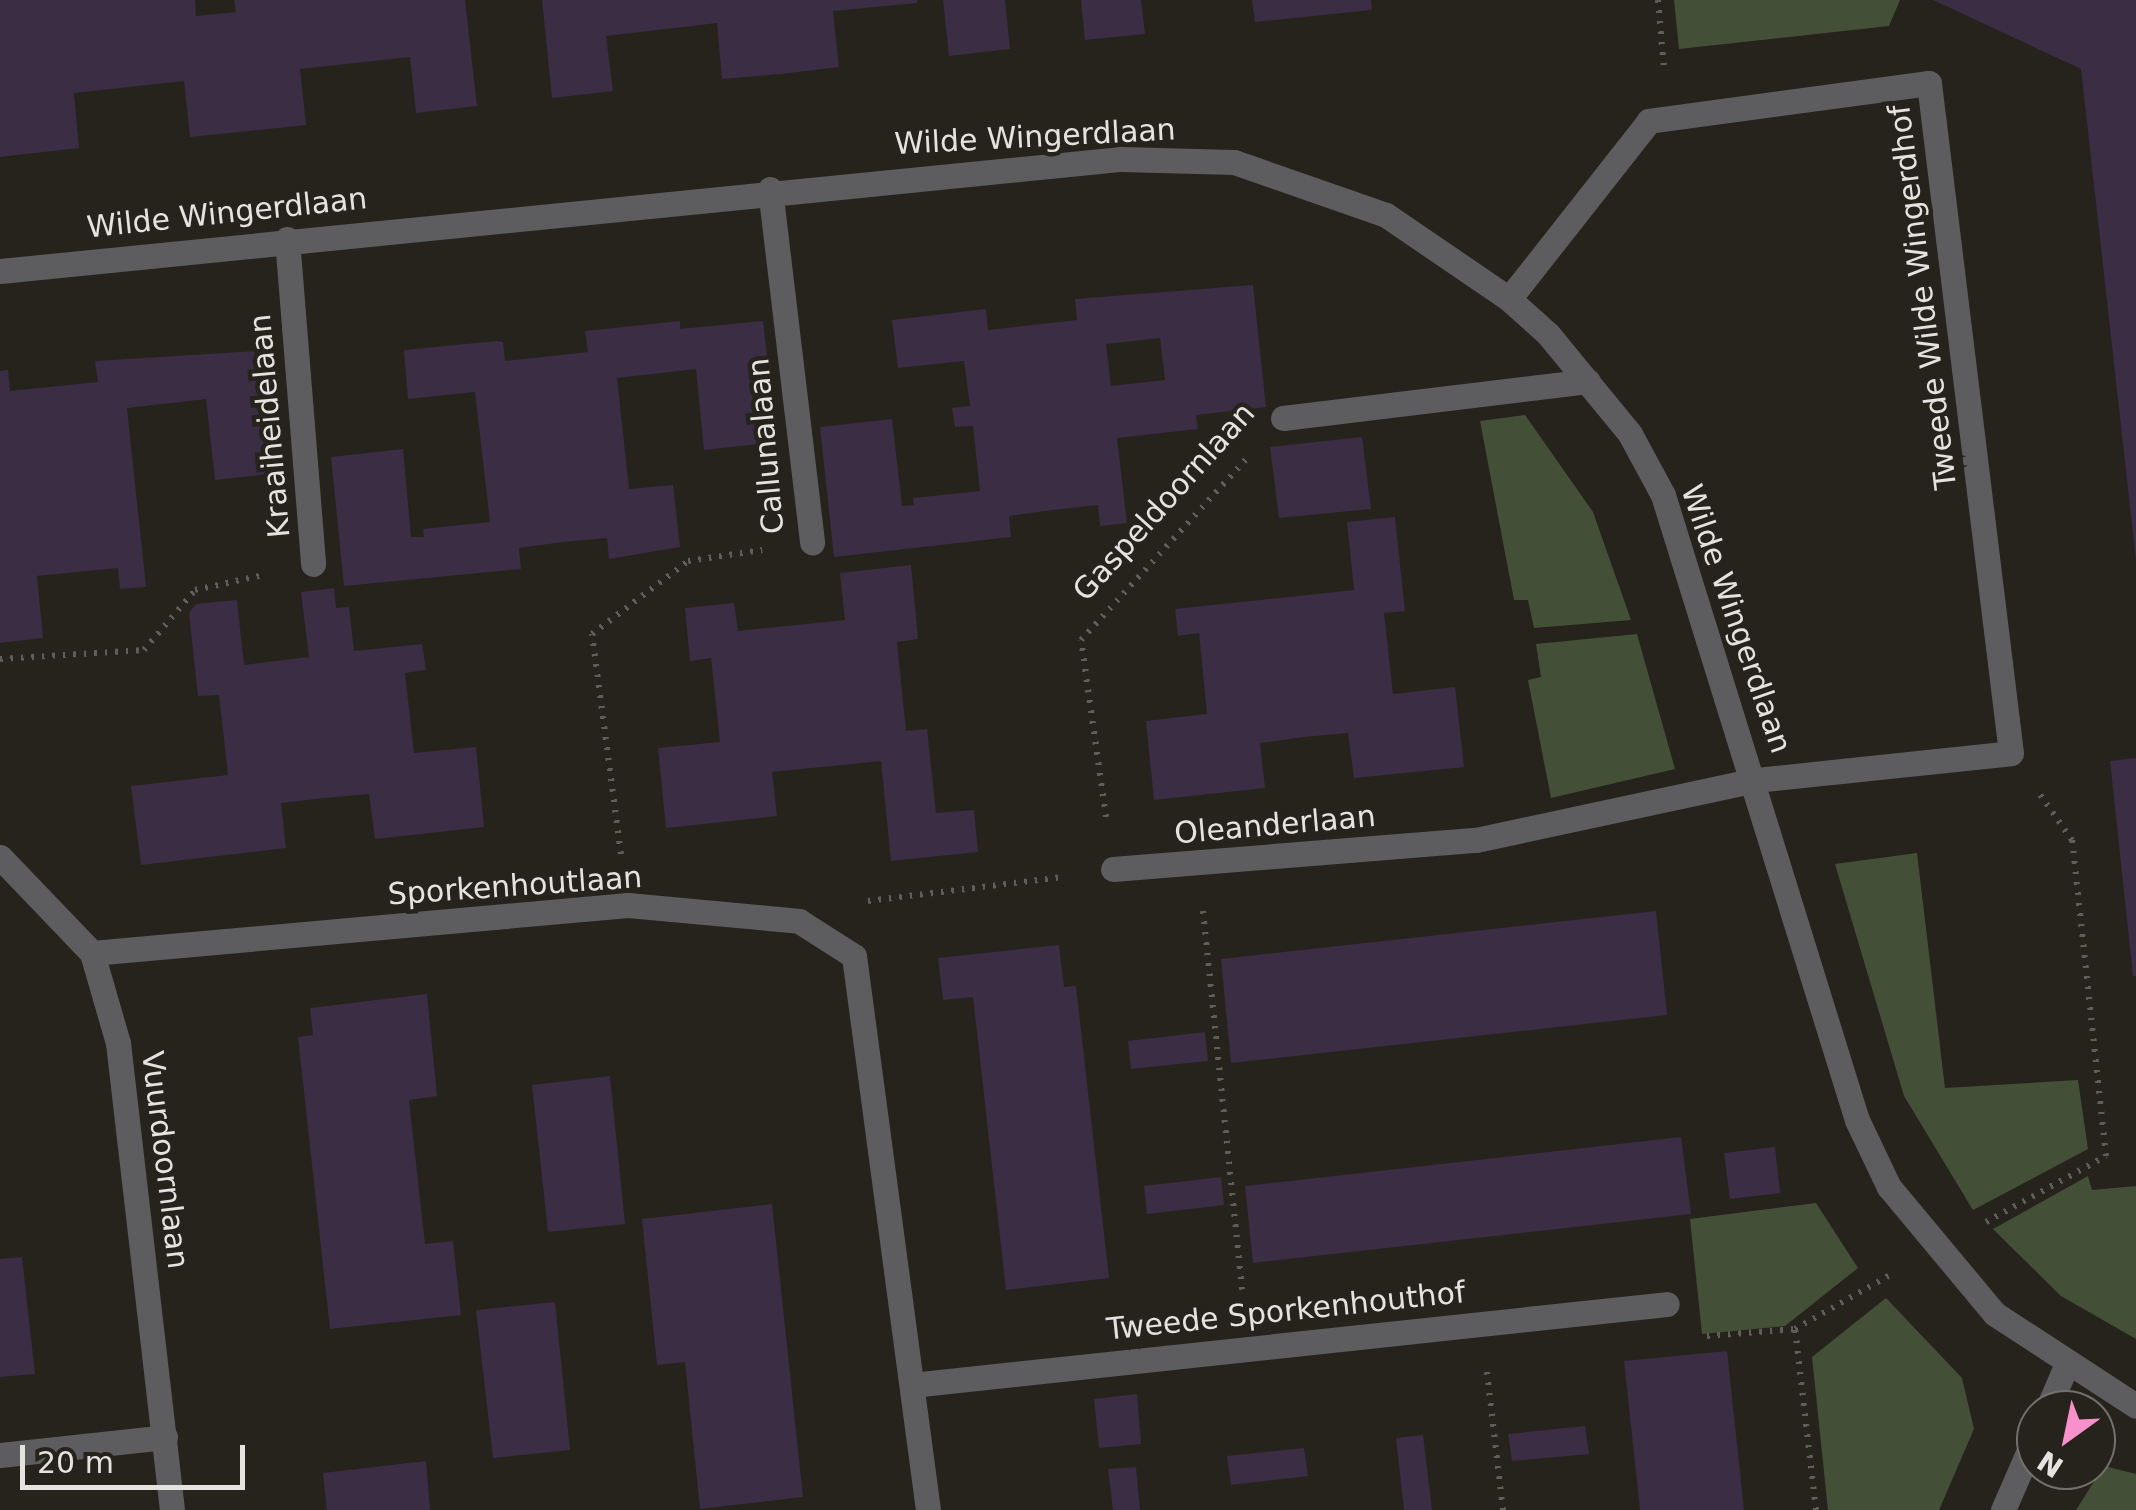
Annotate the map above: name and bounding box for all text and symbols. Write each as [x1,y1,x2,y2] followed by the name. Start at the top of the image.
[1882,103,1964,491] street label: Tweede Wilde Wingerdhof
[893,112,1177,162] street label: Wilde Wingerdlaan
[85,180,369,246] street label: Wilde Wingerdlaan
[242,313,298,539] street label: Kraaiheidelaan
[740,357,792,535] street label: Callunalaan
[1066,396,1262,608] street label: Gaspeldoornlaan
[1673,480,1799,758] street label: Wilde Wingerdlaan
[1173,798,1377,852] street label: Oleanderlaan
[387,859,643,913] street label: Sporkenhoutlaan
[134,1049,196,1271] street label: Vuurdoornlaan
[1105,1274,1467,1348] street label: Tweede Sporkenhouthof
[2016,1390,2116,1490] north arrow
[25,1425,250,1487] scale bar
[2032,1444,2069,1484] text: N
[37,1445,114,1480] text: 20 m

